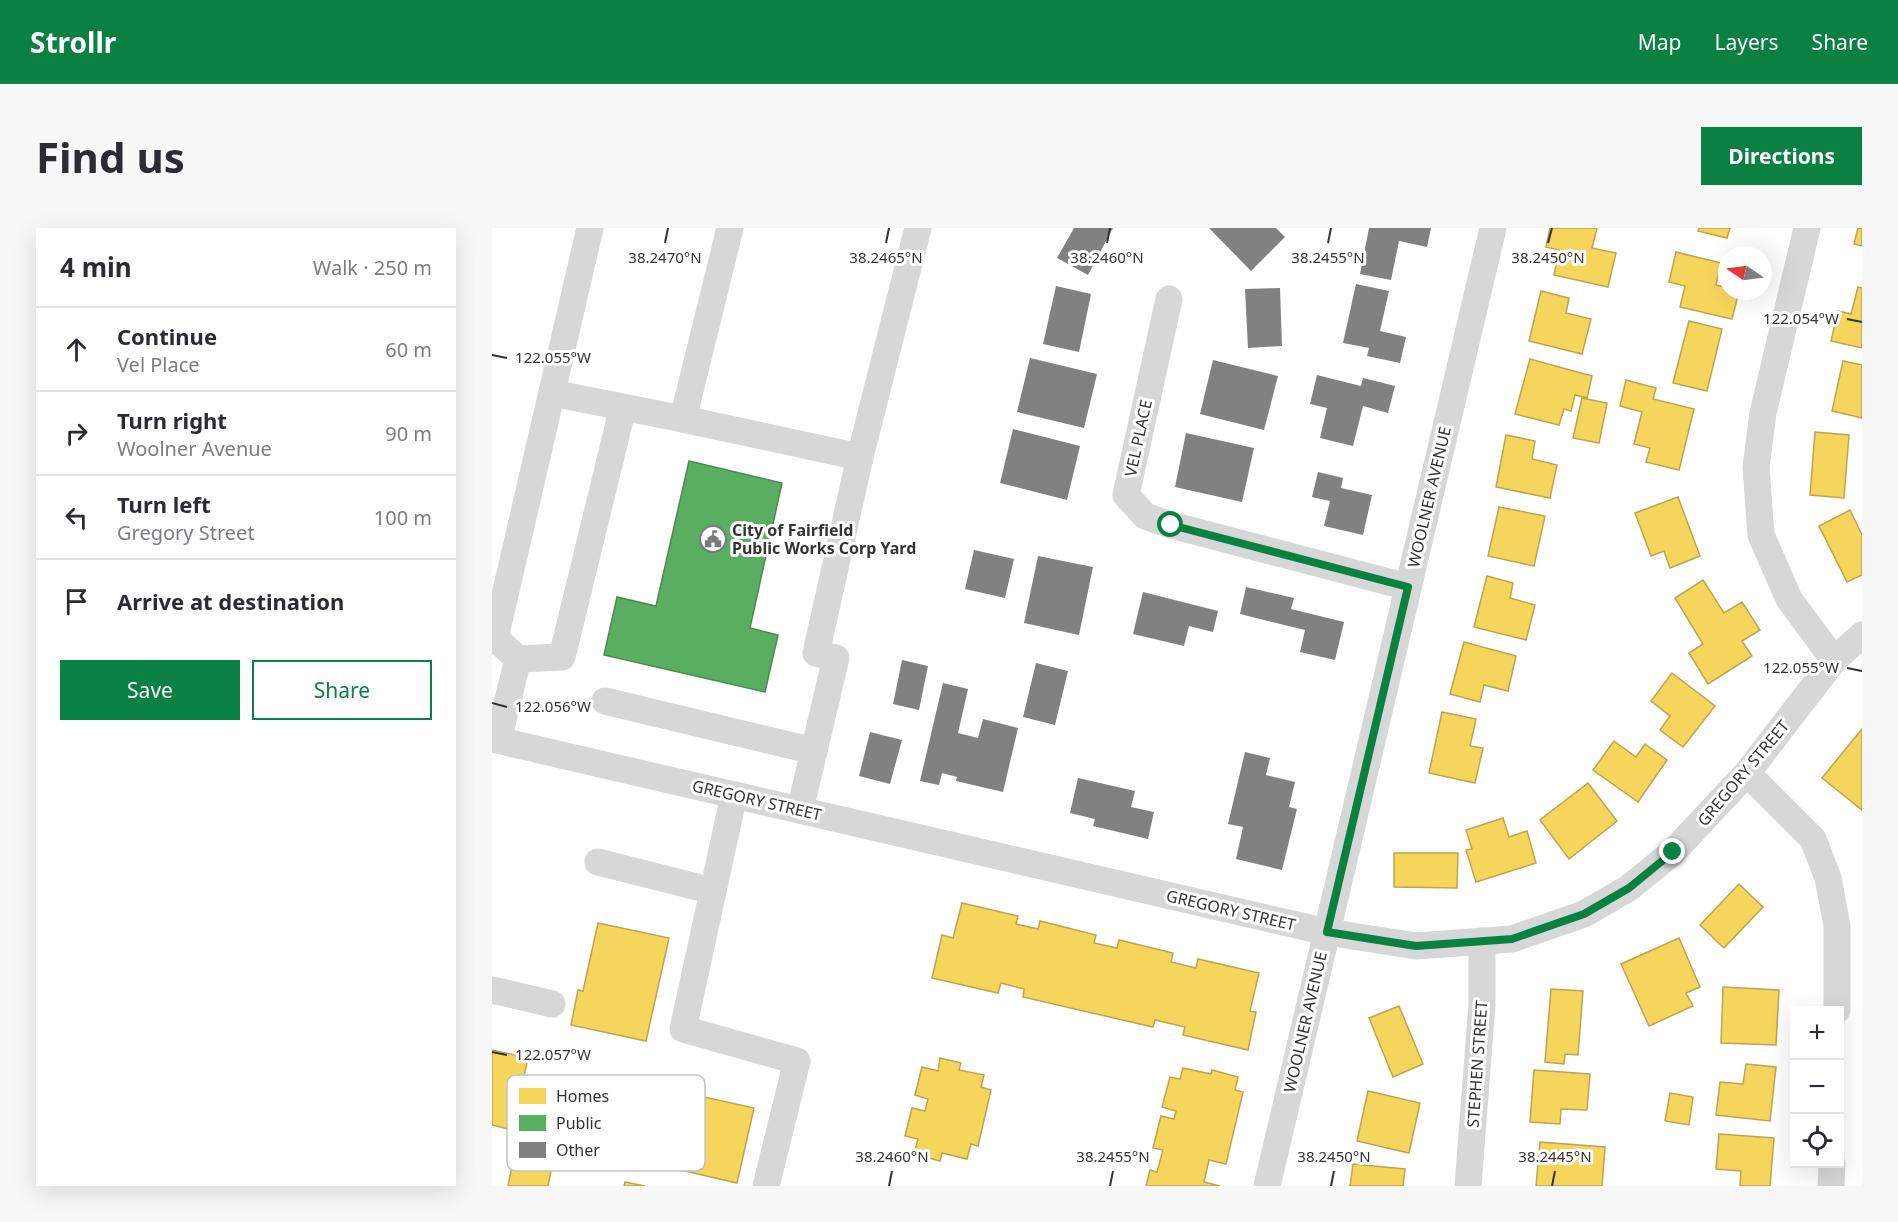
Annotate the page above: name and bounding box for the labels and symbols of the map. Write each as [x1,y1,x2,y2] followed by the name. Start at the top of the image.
[1718,246,1772,300] north arrow
[628,247,702,267] text: 38.2470°N
[849,247,923,267] text: 38.2465°N
[1070,247,1144,267] text: 38.2460°N
[1291,247,1365,267] text: 38.2455°N
[1511,247,1585,267] text: 38.2450°N
[1763,308,1839,328] text: 122.054°W
[515,347,591,367] text: 122.055°W
[1119,398,1157,478] street label: VEL PLACE
[1402,424,1456,570] street label: WOOLNER AVENUE
[1157,511,1183,537] route start
[732,519,916,559] place label: City of Fairfield Public Works Corp Yard
[698,524,728,554] public building icon: City of Fairfield Public Works Corp Yard
[1763,657,1839,677] text: 122.055°W
[515,696,591,716] text: 122.056°W
[1692,715,1794,831] street label: GREGORY STREET
[690,774,824,826] street label: GREGORY STREET
[1659,838,1685,864] route end
[1164,884,1298,936] street label: GREGORY STREET
[1278,949,1332,1095] street label: WOOLNER AVENUE
[1462,999,1492,1128] street label: STEPHEN STREET
[515,1044,591,1064] text: 122.057°W
[507,1075,705,1171] legend
[556,1085,609,1107] text: Homes
[556,1112,602,1134] text: Public
[556,1139,600,1161] text: Other
[855,1146,929,1166] text: 38.2460°N
[1076,1146,1150,1166] text: 38.2455°N
[1297,1146,1371,1166] text: 38.2450°N
[1518,1146,1592,1166] text: 38.2445°N

